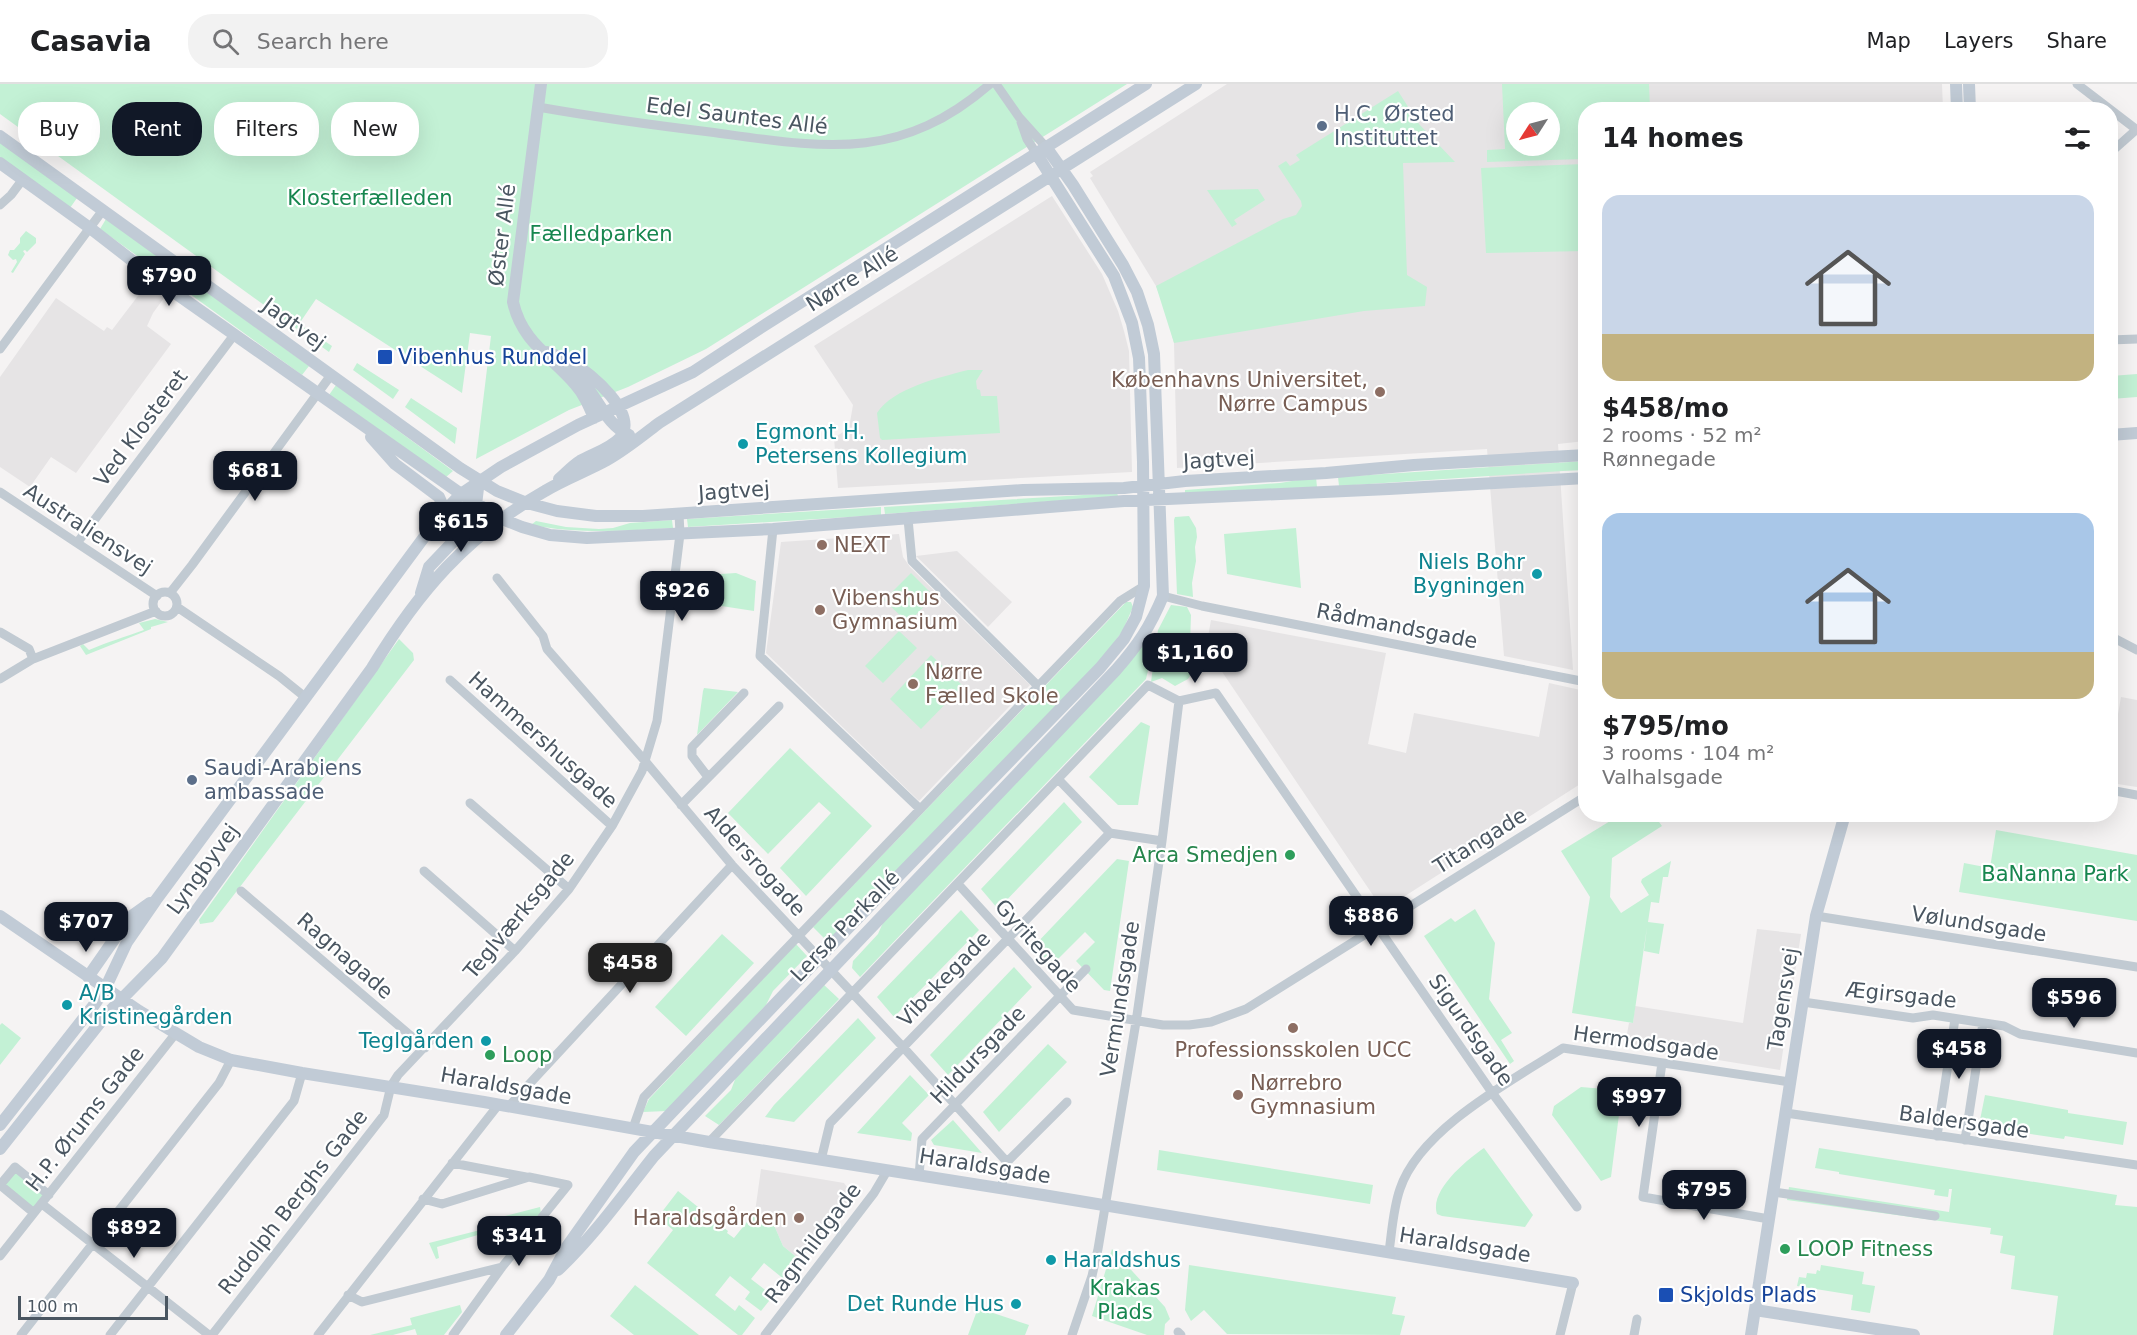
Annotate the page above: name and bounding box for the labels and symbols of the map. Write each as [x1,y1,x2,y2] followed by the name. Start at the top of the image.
[645,93,829,139] street label: Edel Sauntes Allé
[1334,102,1455,150] place label: H.C. Ørsted Instituttet
[1506,102,1560,156] north arrow
[1315,119,1329,133] marker: H.C. Ørsted Instituttet
[484,182,520,288] street label: Øster Allé
[287,186,453,210] park label: Klosterfælleden
[529,222,673,246] park label: Fælledparken
[802,241,902,317] street label: Nørre Allé
[133,256,205,307] pin: $790
[256,292,330,355] street label: Jagtvej
[398,345,587,369] place label: Vibenhus Runddel
[376,348,394,366] marker: Vibenhus Runddel
[89,365,193,491] street label: Ved Klosteret
[1111,368,1368,416] place label: Københavns Universitet, Nørre Campus
[1373,385,1387,399] marker: Københavns Universitet, Nørre Campus
[755,420,968,468] place label: Egmont H. Petersens Kollegium
[736,437,750,451] marker: Egmont H. Petersens Kollegium
[1181,446,1255,474] street label: Jagtvej
[219,451,291,502] pin: $681
[695,477,771,506] street label: Jagtvej
[19,479,157,579] street label: Australiensvej
[425,502,497,553] pin: $615
[834,533,890,557] place label: NEXT
[815,538,829,552] marker: NEXT
[1413,550,1525,598] place label: Niels Bohr Bygningen
[1530,567,1544,581] marker: Niels Bohr Bygningen
[646,571,718,622] pin: $926
[832,586,958,634] place label: Vibenshus Gymnasium
[1314,598,1480,653] street label: Rådmandsgade
[813,603,827,617] marker: Vibenshus Gymnasium
[1146,633,1244,684] pin: $1,160
[925,660,1059,708] place label: Nørre Fælled Skole
[464,667,622,813] street label: Hammershusgade
[906,677,920,691] marker: Nørre Fælled Skole
[204,756,362,804] place label: Saudi-Arabiens ambassade
[185,773,199,787] marker: Saudi-Arabiens ambassade
[699,801,811,921] street label: Aldersrogade
[1428,803,1531,879] street label: Titangade
[162,819,244,919] street label: Lyngbyvej
[1132,843,1278,867] place label: Arca Smedjen
[458,847,579,984] street label: Teglværksgade
[1283,848,1297,862] marker: Arca Smedjen
[1981,862,2130,886] park label: BaNanna Park
[786,865,904,987] street label: Lersø Parkallé
[990,895,1086,997] street label: Gyritegade
[1335,896,1407,947] pin: $886
[1910,901,2048,947] street label: Vølundsgade
[50,902,122,953] pin: $707
[292,908,398,1004] street label: Ragnagade
[1096,919,1144,1079] street label: Vermundsgade
[893,927,995,1031] street label: Vibekegade
[594,943,666,994] pin: $458
[1763,946,1803,1053] street label: Tagensvej
[1424,970,1518,1090] street label: Sigurdsgade
[1844,977,1958,1013] street label: Ægirsgade
[2038,978,2110,1029] pin: $596
[79,981,233,1029] place label: A/B Kristinegården
[60,998,74,1012] marker: A/B Kristinegården
[926,1001,1030,1109] street label: Hildursgade
[1286,1021,1300,1035] marker: Professionsskolen UCC
[1572,1021,1720,1065] street label: Hermodsgade
[358,1028,474,1053] place label: Teglgården
[1923,1029,1995,1080] pin: $458
[479,1034,493,1048] marker: Teglgården
[1174,1038,1412,1062] place label: Professionsskolen UCC
[21,1042,149,1196] street label: H.P. Ørums Gade
[502,1043,552,1067] place label: Loop
[483,1048,497,1062] marker: Loop
[439,1063,573,1109] street label: Haraldsgade
[1250,1071,1376,1119] place label: Nørrebro Gymnasium
[1603,1077,1675,1128] pin: $997
[1231,1088,1245,1102] marker: Nørrebro Gymnasium
[1897,1101,2031,1143] street label: Baldersgade
[214,1105,372,1299] street label: Rudolph Berghs Gade
[918,1144,1052,1188] street label: Haraldsgade
[1668,1170,1740,1221] pin: $795
[760,1178,866,1308] street label: Ragnhildgade
[633,1205,787,1230] place label: Haraldsgården
[98,1208,170,1259] pin: $892
[792,1211,806,1225] marker: Haraldsgården
[483,1216,555,1267] pin: $341
[1398,1223,1532,1267] street label: Haraldsgade
[1797,1237,1933,1261] place label: LOOP Fitness
[1778,1242,1792,1256] marker: LOOP Fitness
[1063,1248,1181,1272] place label: Haraldshus
[1044,1253,1058,1267] marker: Haraldshus
[1090,1276,1160,1324] park label: Krakas Plads
[1680,1283,1817,1307] place label: Skjolds Plads
[1657,1286,1675,1304] marker: Skjolds Plads
[847,1292,1004,1316] place label: Det Runde Hus
[18,1293,168,1320] scale bar
[1009,1297,1023,1311] marker: Det Runde Hus

